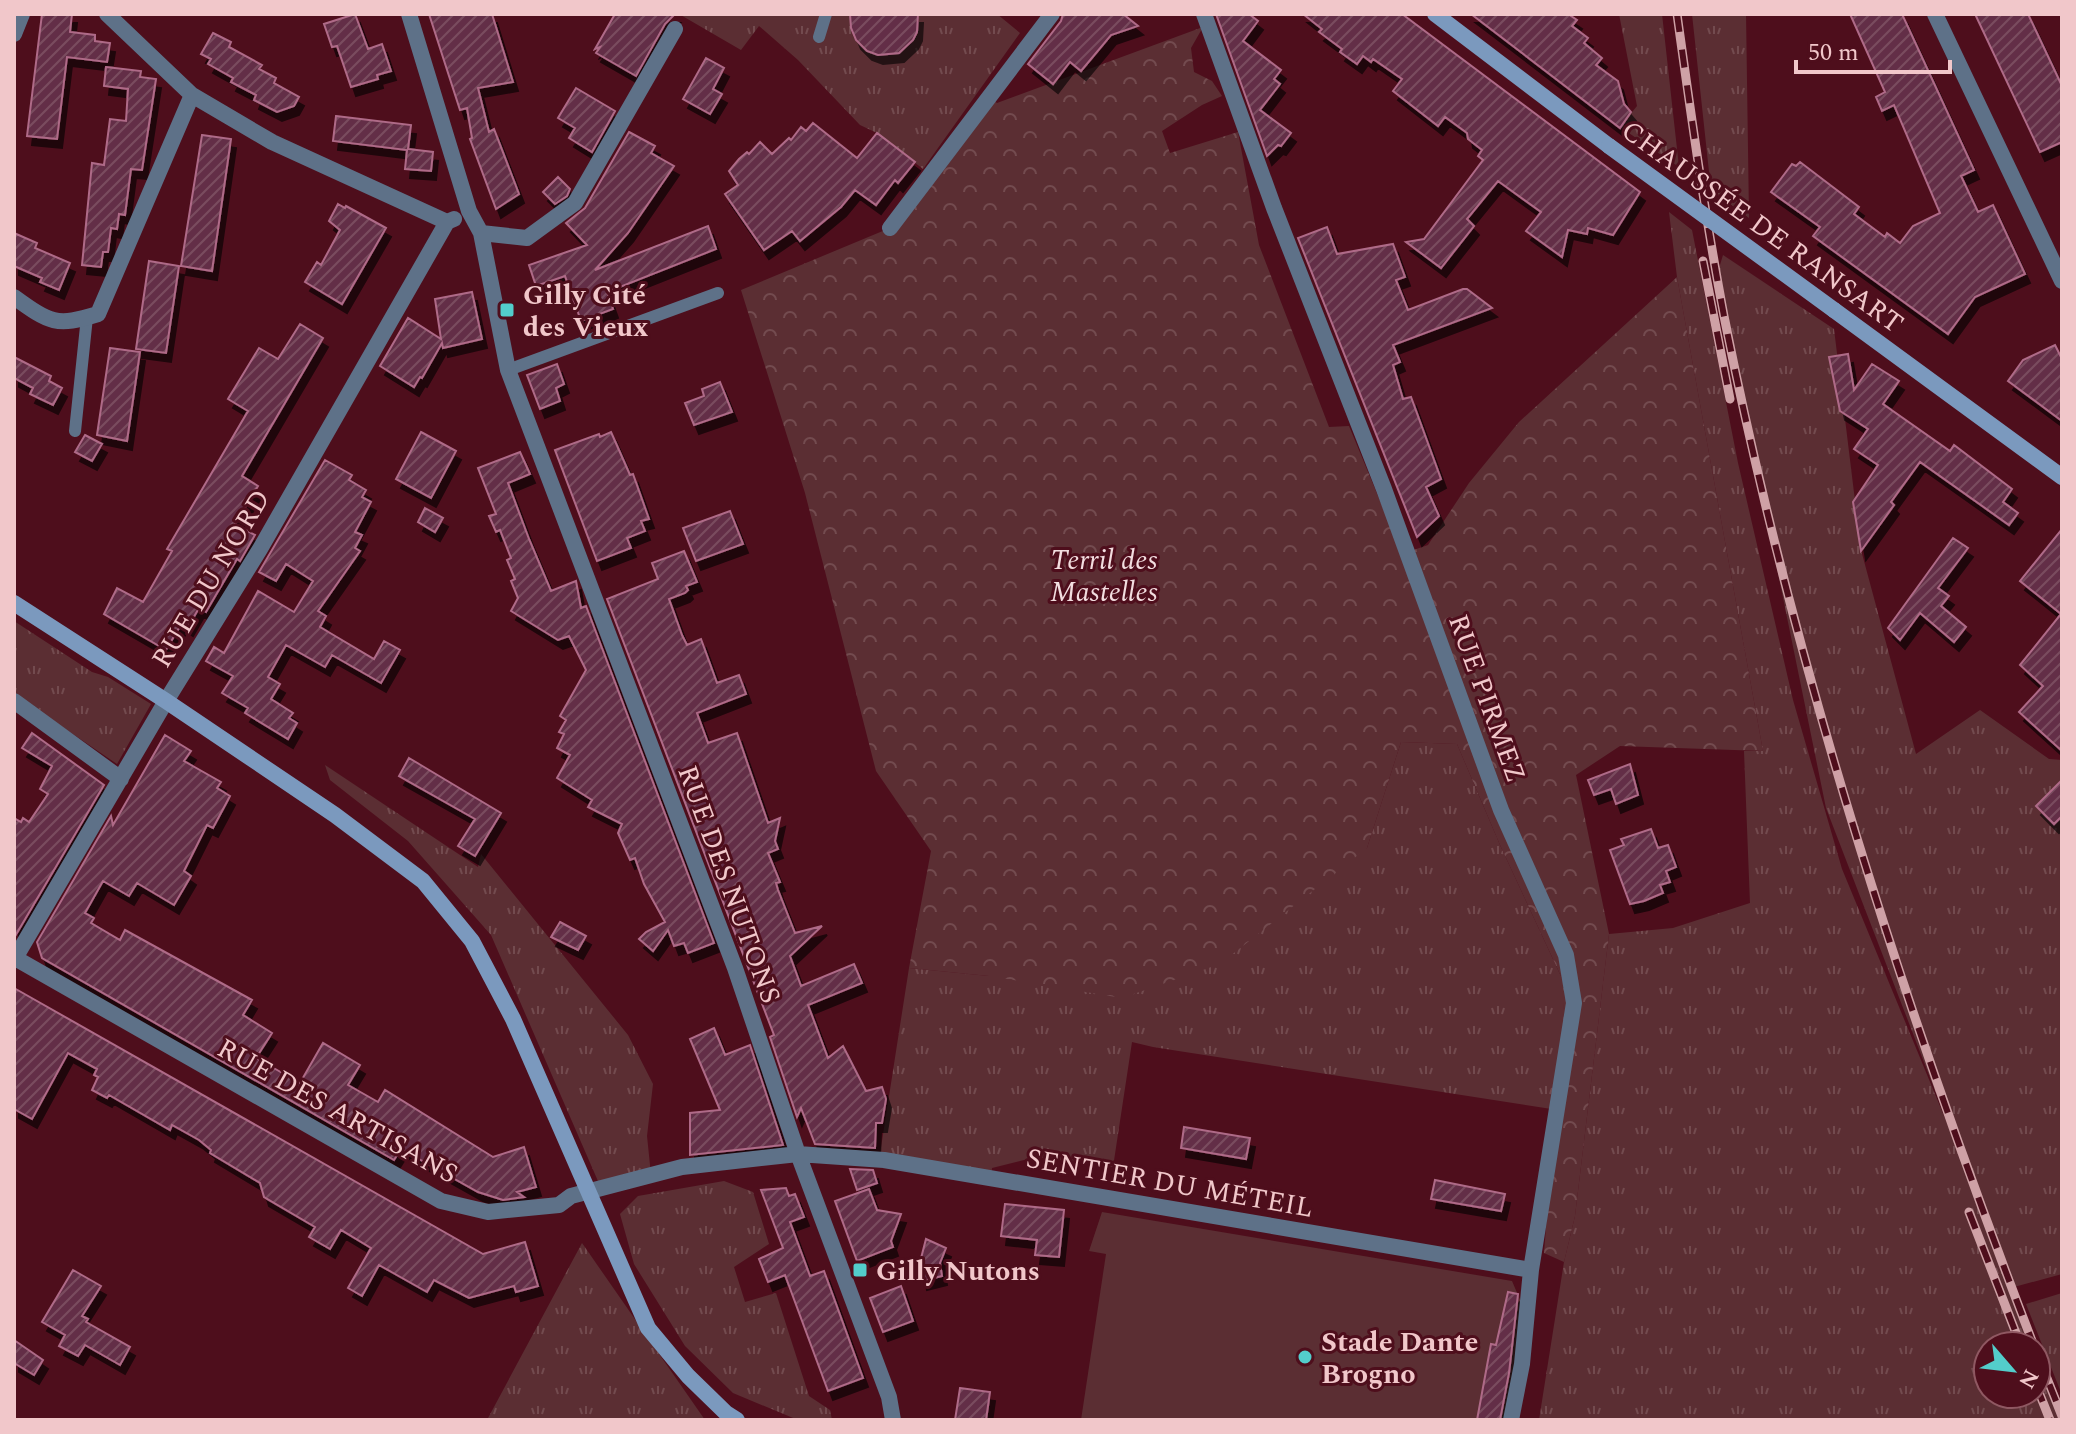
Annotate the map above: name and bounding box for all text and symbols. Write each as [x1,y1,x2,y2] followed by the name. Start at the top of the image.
[1796,24,1950,74] scale bar
[1808,35,1859,71] text: 50 m
[1612,110,1912,345] street label: CHAUSSÉE DE RANSART
[523,274,648,349] place label: Gilly Cité des Vieux
[498,301,516,319] marker: Gilly Cité des Vieux
[141,481,282,676] street label: RUE DU NORD
[1050,539,1158,614] park label: Terril des Mastelles
[1436,608,1537,789] street label: RUE PIRMEZ
[665,759,792,1010] street label: RUE DES NUTONS
[209,1027,466,1195] street label: RUE DES ARTISANS
[1023,1137,1317,1230] street label: SENTIER DU MÉTEIL
[876,1250,1040,1293] place label: Gilly Nutons
[851,1261,869,1279] marker: Gilly Nutons
[1321,1321,1478,1396] place label: Stade Dante Brogno
[1972,1330,2052,1410] north arrow
[1296,1348,1314,1366] marker: Stade Dante Brogno
[2010,1363,2047,1394] text: N

